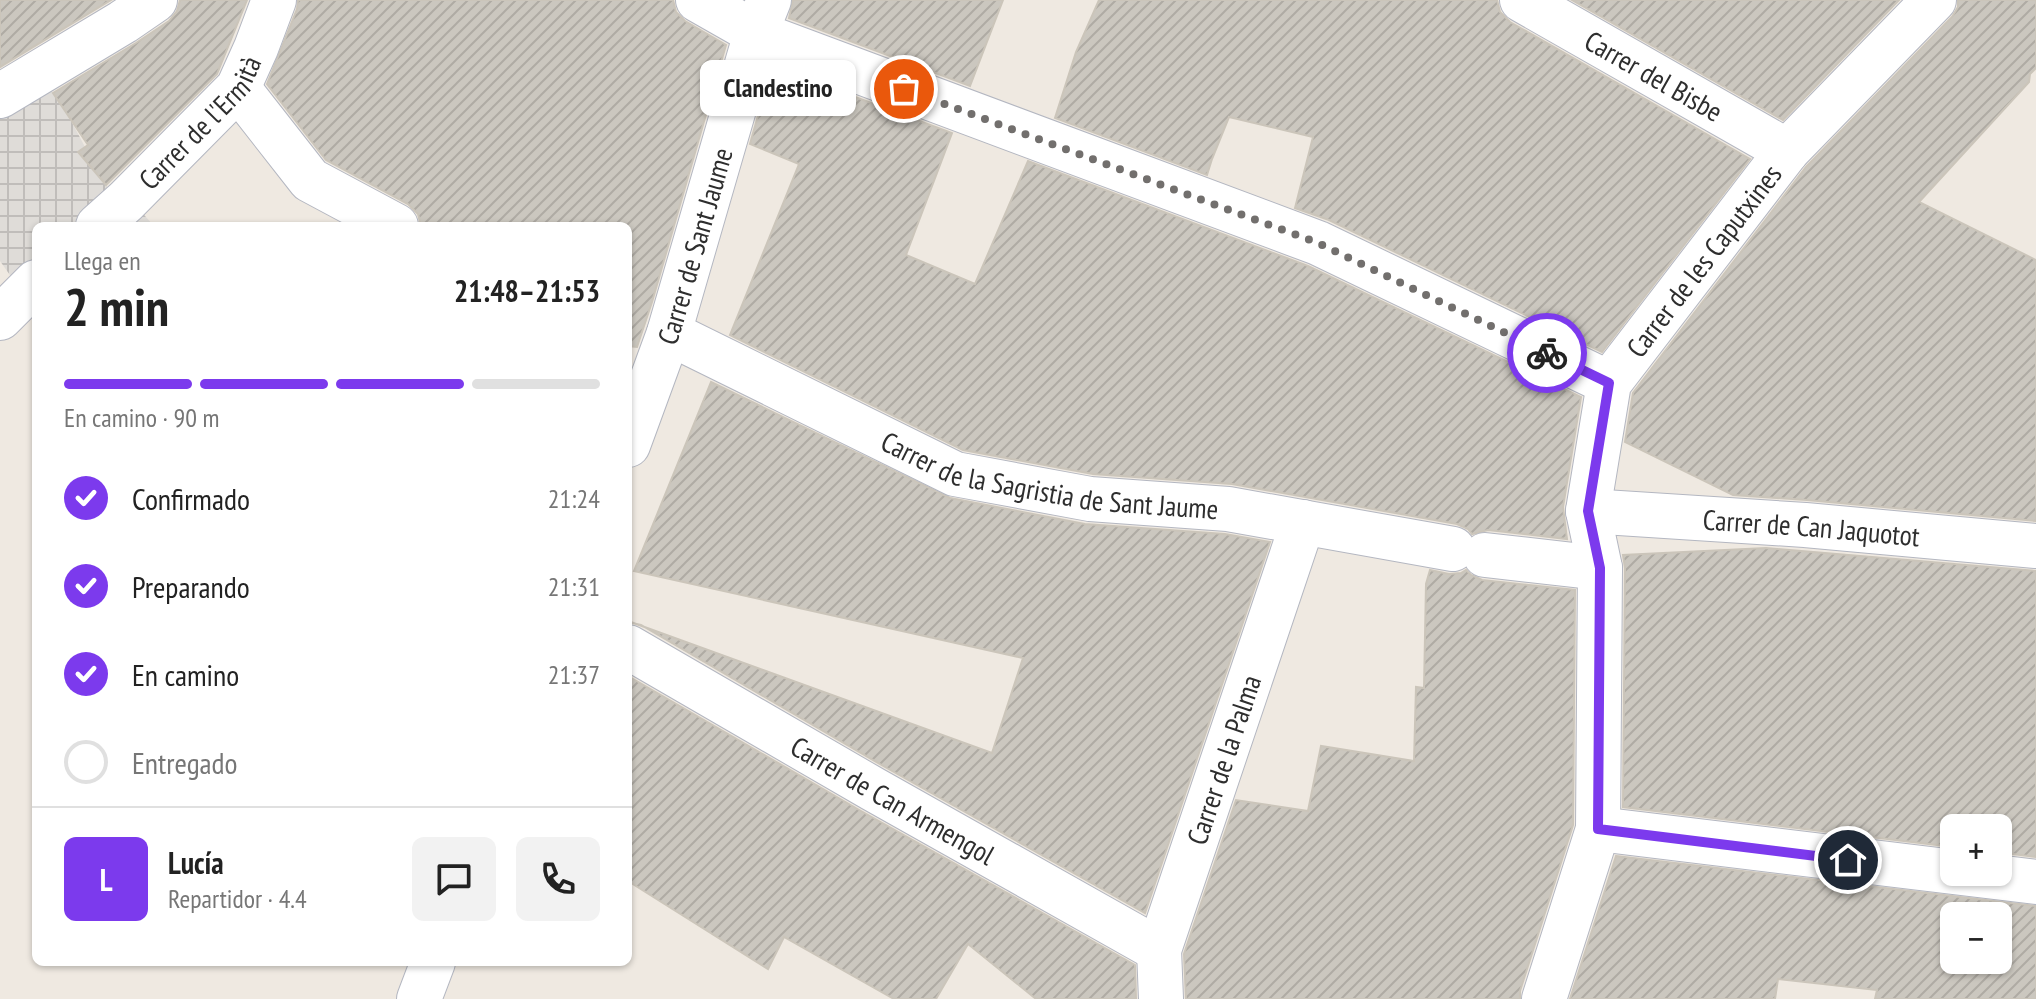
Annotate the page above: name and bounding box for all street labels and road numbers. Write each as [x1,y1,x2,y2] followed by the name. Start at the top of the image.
[1578,21,1730,129] street label: Carrer del Bisbe
[130,50,269,197] street label: Carrer de l'Ermità
[648,143,740,349] street label: Carrer de Sant Jaume
[1617,156,1789,364] street label: Carrer de les Caputxines
[875,422,1220,527] street label: Carrer de la Sagristia de Sant Jaume
[1702,500,1922,554] street label: Carrer de Can Jaquotot
[1177,670,1269,849] street label: Carrer de la Palma
[784,727,1002,873] street label: Carrer de Can Armengol

